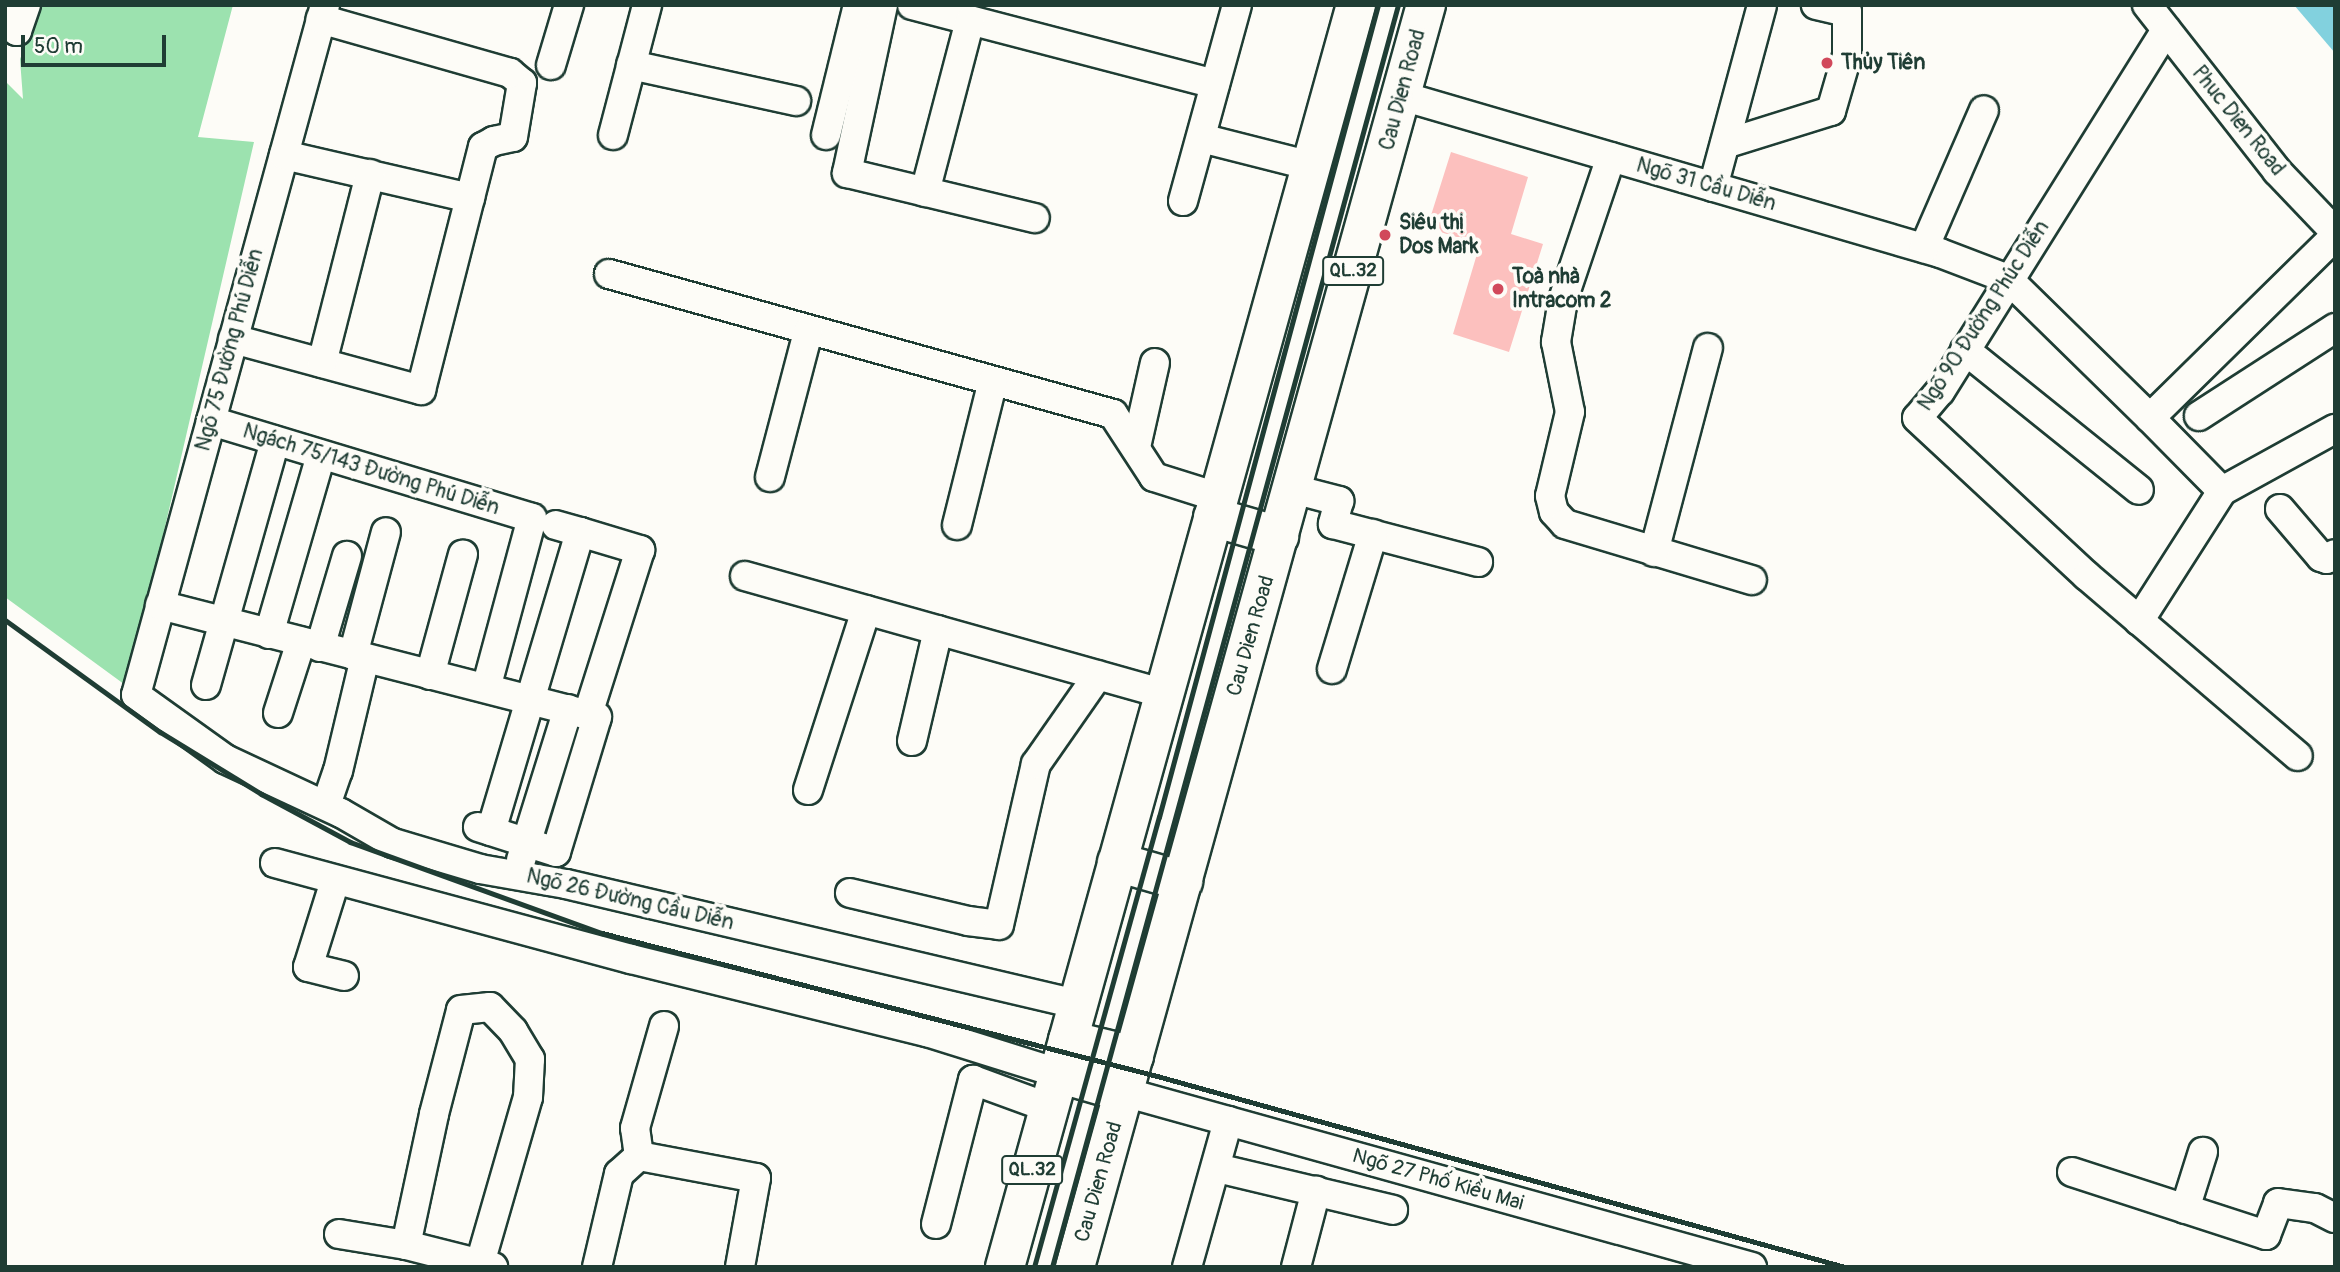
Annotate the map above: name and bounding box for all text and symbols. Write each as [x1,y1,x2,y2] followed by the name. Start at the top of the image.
[24,21,170,65] scale bar
[1375,27,1431,153] street label: Cau Dien Road
[34,33,83,60] text: 50 m
[1841,50,1925,76] place label: Thủy Tiên
[1819,55,1835,71] marker: Thủy Tiên
[2186,61,2290,181] street label: Phuc Dien Road
[1633,153,1779,217] street label: Ngõ 31 Cầu Diễn
[1399,210,1479,260] place label: Siêu thị Dos Mark
[1913,216,2055,416] street label: Ngõ 90 Đường Phúc Diễn
[1377,227,1393,243] marker: Siêu thị Dos Mark
[191,246,269,454] street label: Ngõ 75 Đường Phú Diễn
[1322,256,1384,286] road number: QL.32
[1512,264,1612,314] place label: Toà nhà Intracom 2
[1490,281,1506,297] marker: Toà nhà Intracom 2
[240,419,502,521] street label: Ngách 75/143 Đường Phú Diễn
[1222,573,1280,699] street label: Cau Dien Road
[524,864,736,936] street label: Ngõ 26 Đường Cầu Diễn
[1070,1119,1128,1245] street label: Cau Dien Road
[1349,1143,1527,1217] street label: Ngõ 27 Phố Kiều Mai
[1000,1154,1064,1186] road number: QL.32

